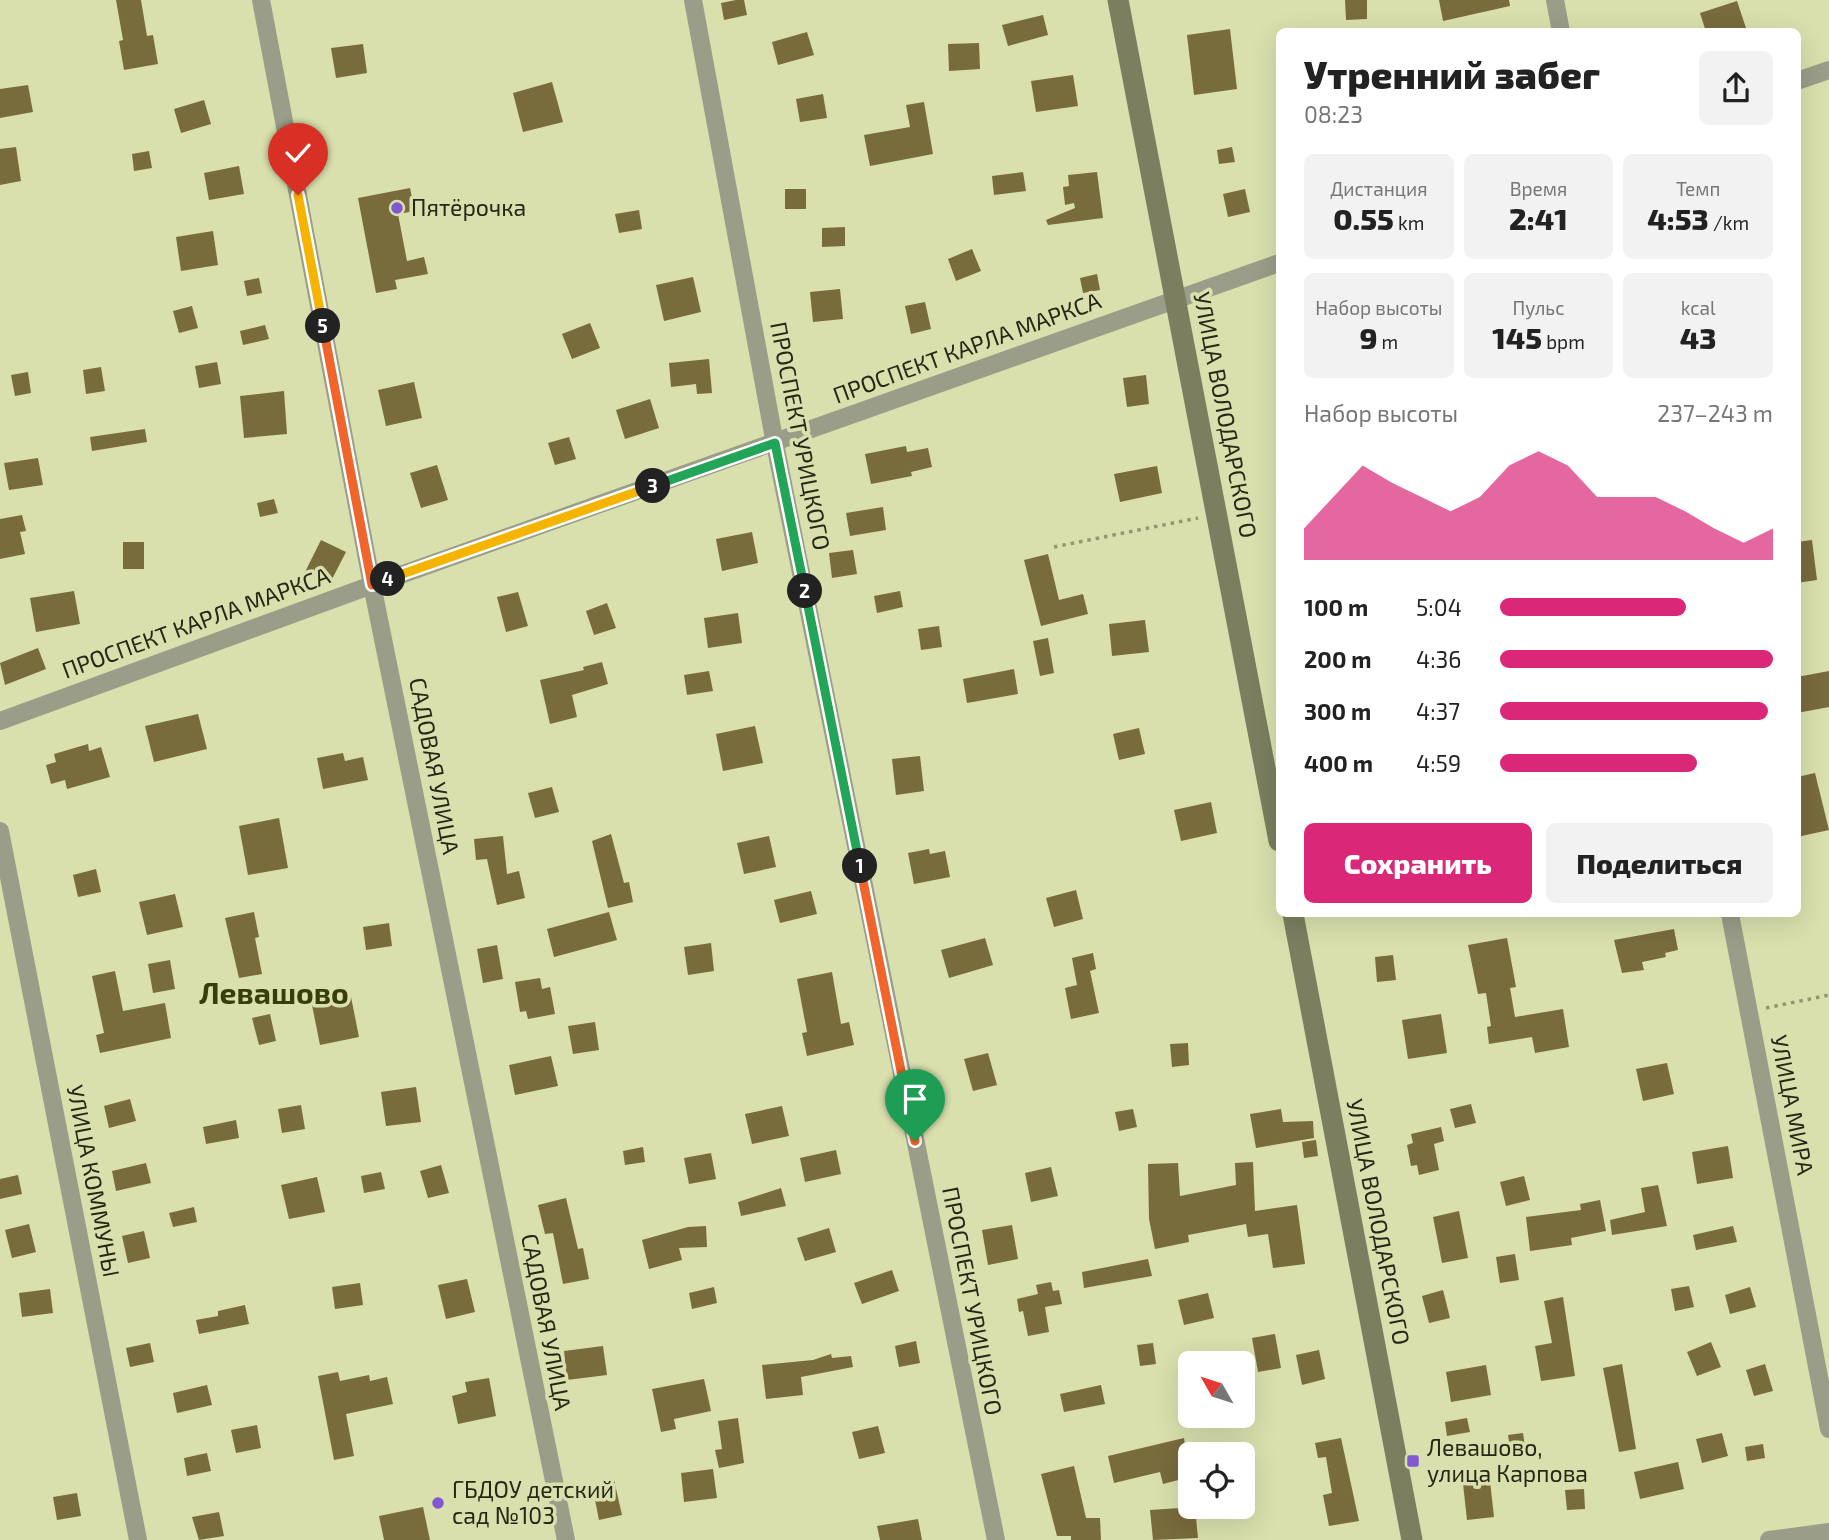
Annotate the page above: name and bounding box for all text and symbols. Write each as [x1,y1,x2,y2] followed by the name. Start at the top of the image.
[1304,51,1600,97] text: Утренний забег
[1699,51,1773,125] button: share
[1304,100,1363,128] text: 08:23
[268,123,328,195] pin
[279,134,317,172] icon: check
[1330,177,1427,200] text: Дистанция
[1510,177,1567,200] text: Время
[1676,177,1720,200] text: Темп
[411,193,526,221] place label: Пятёрочка
[389,200,405,216] marker: Пятёрочка
[1333,200,1394,236] text: 0.55
[1509,200,1568,236] text: 2:41
[1647,200,1709,236] text: 4:53
[1394,211,1424,234] text: km
[1709,211,1749,234] text: /km
[829,285,1105,409] street label: ПРОСПЕКТ КАРЛА МАРКСА
[1188,289,1264,540] street label: УЛИЦА ВОЛОДАРСКОГО
[1315,296,1443,319] text: Набор высоты
[1512,296,1565,319] text: Пульс
[1681,296,1716,319] text: kcal
[306,308,340,344] pin: 5
[317,314,328,337] text: 5
[765,319,837,552] street label: ПРОСПЕКТ УРИЦКОГО
[1359,319,1377,355] text: 9
[1492,319,1542,355] text: 145
[1680,319,1717,355] text: 43
[1377,330,1398,353] text: m
[1542,330,1585,353] text: bpm
[1304,399,1458,427] text: Набор высоты
[1657,399,1773,427] text: 237–243 m
[636,468,670,504] pin: 3
[647,474,658,497] text: 3
[58,560,334,684] street label: ПРОСПЕКТ КАРЛА МАРКСА
[370,562,406,596] pin: 4
[381,567,394,590] text: 4
[788,574,822,608] pin: 2
[799,579,810,602] text: 2
[1304,593,1368,621] text: 100 m
[1416,593,1462,621] text: 5:04
[1304,645,1372,673] text: 200 m
[1416,645,1462,673] text: 4:36
[404,675,466,857] street label: САДОВАЯ УЛИЦА
[1304,697,1371,725] text: 300 m
[1416,697,1460,725] text: 4:37
[1304,749,1373,777] text: 400 m
[1416,749,1461,777] text: 4:59
[1304,823,1532,903] button: Сохранить
[1546,823,1773,903] button: Поделиться
[842,848,878,884] pin: 1
[855,854,864,877] text: 1
[199,974,349,1010] district label: Левашово
[1766,1032,1820,1178] street label: УЛИЦА МИРА
[885,1069,945,1141] pin
[896,1080,934,1118] icon: arrive
[62,1082,126,1279] street label: УЛИЦА КОММУНЫ
[1341,1096,1417,1347] street label: УЛИЦА ВОЛОДАРСКОГО
[937,1184,1009,1417] street label: ПРОСПЕКТ УРИЦКОГО
[516,1231,578,1413] street label: САДОВАЯ УЛИЦА
[1178,1351,1255,1428] north arrow
[1178,1351,1255,1519] map controls
[1427,1433,1588,1488] place label: Левашово, улица Карпова
[1178,1442,1255,1519] button: locate
[1405,1453,1421,1469] marker: Левашово, улица Карпова
[452,1475,614,1529] place label: ГБДОУ детский сад №103
[430,1495,446,1511] marker: ГБДОУ детский сад №103

